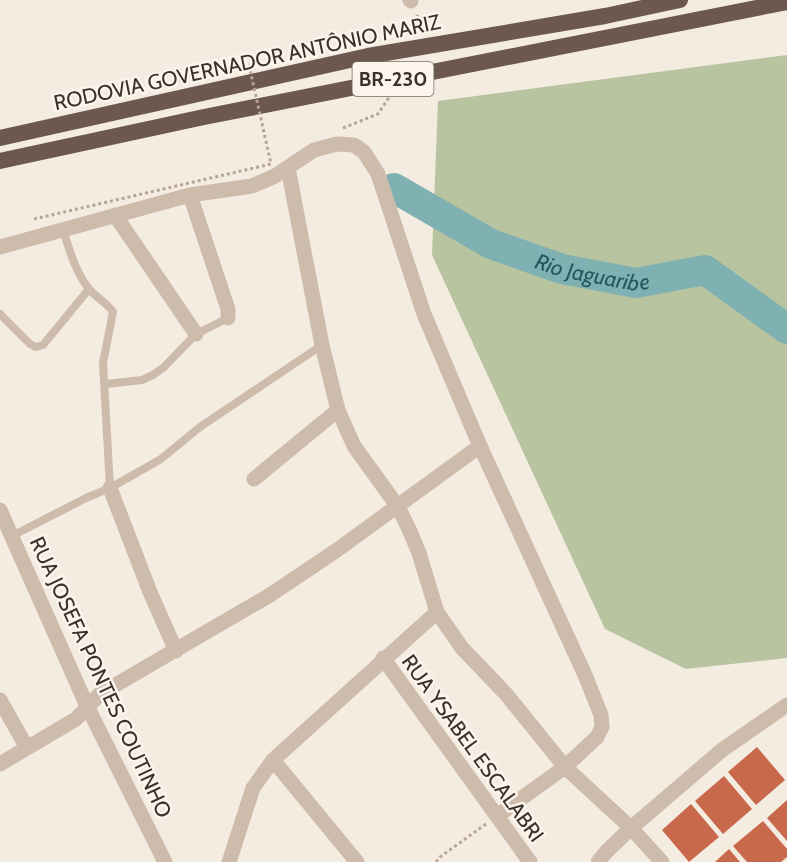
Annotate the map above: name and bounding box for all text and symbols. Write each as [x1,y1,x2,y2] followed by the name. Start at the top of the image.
[51,9,443,115] street label: RODOVIA GOVERNADOR ANTÔNIO MARIZ
[352,62,434,96] road number: BR-230
[532,247,652,297] water label: Rio Jaguaribe
[25,532,177,822] street label: RUA JOSEFA PONTES COUTINHO
[397,649,549,847] street label: RUA YSABEL ESCALABRI

